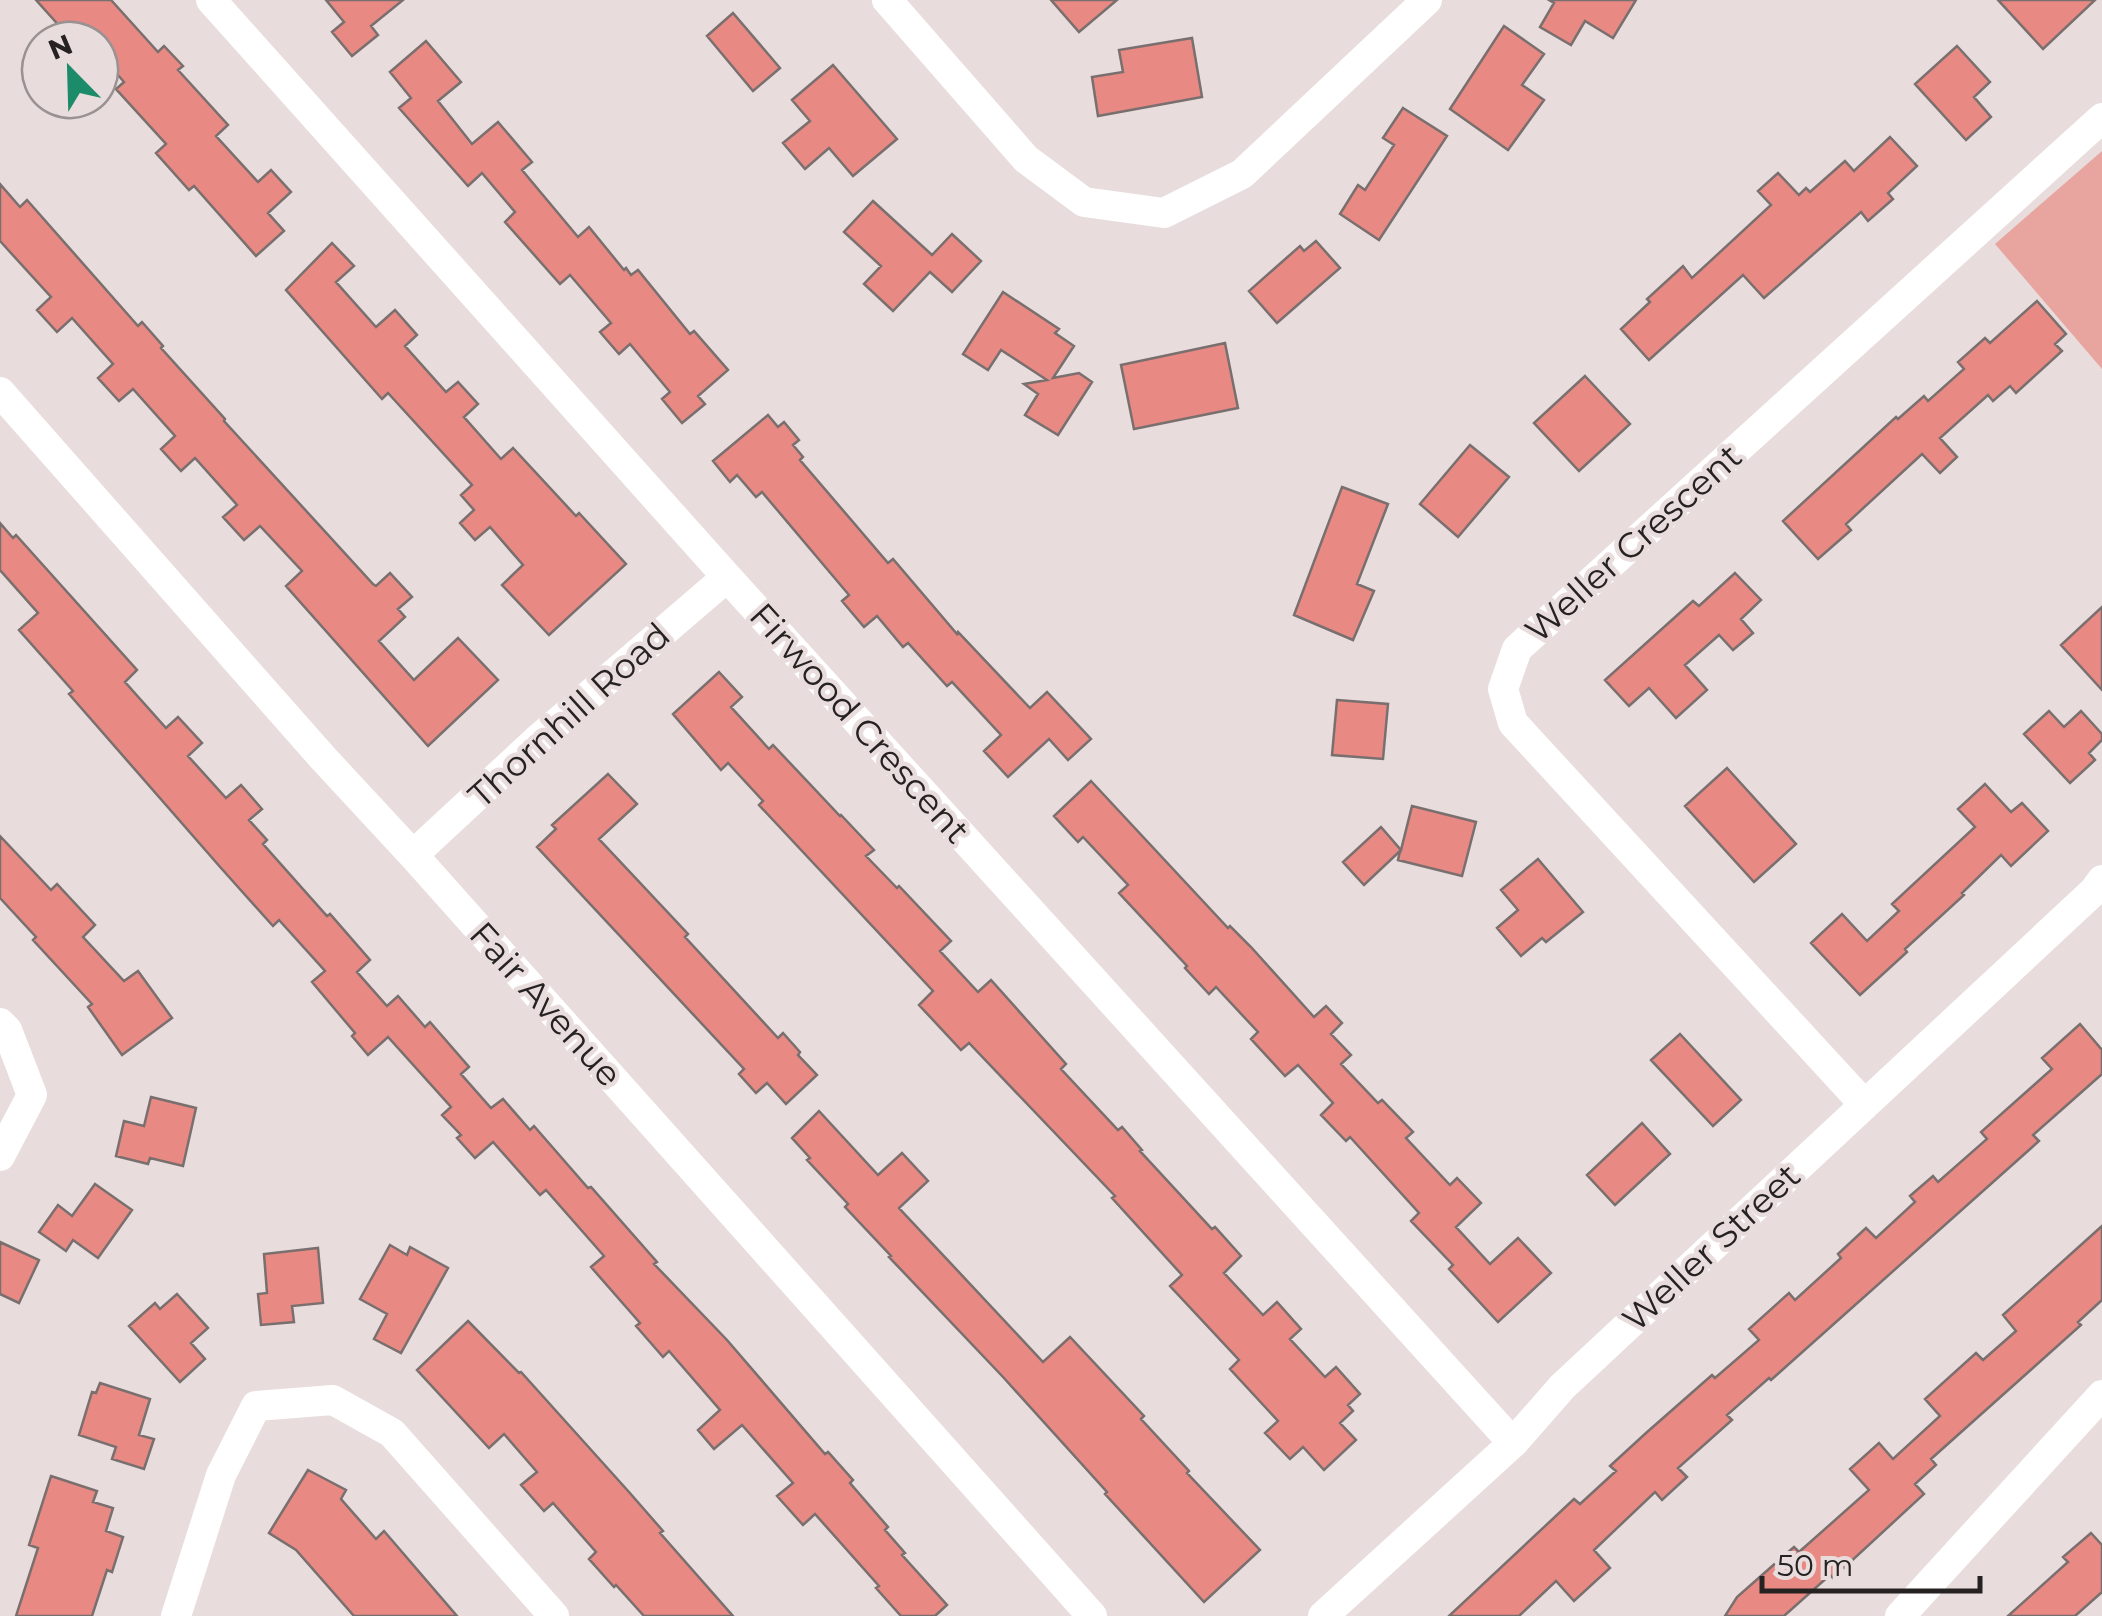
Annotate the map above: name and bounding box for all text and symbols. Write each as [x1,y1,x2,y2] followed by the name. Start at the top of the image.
[20,20,120,120] north arrow
[43,27,77,67] text: N
[1516,435,1750,651] street label: Weller Crescent
[741,594,979,852] street label: Firwood Crescent
[460,613,678,817] street label: Thornhill Road
[461,913,631,1095] street label: Fair Avenue
[1613,1154,1809,1340] street label: Weller Street
[1762,1531,1980,1593] scale bar
[1777,1547,1854,1584] text: 50 m

